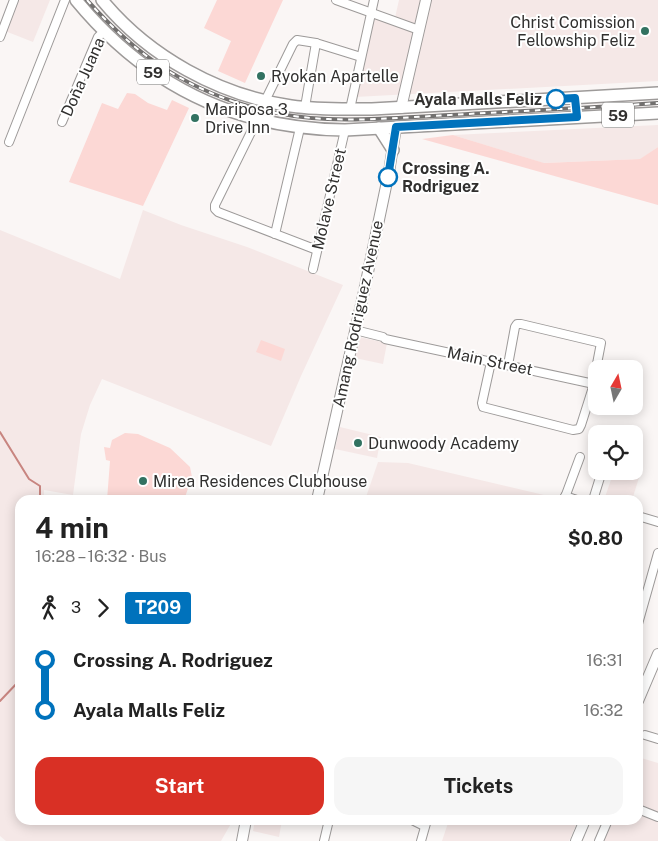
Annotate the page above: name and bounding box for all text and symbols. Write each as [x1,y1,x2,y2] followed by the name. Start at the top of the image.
[510,13,635,50] place label: Christ Comission Fellowship Feliz
[639,25,651,37] marker: Christ Comission Fellowship Feliz
[57,35,109,119] street label: Doña Juana
[137,60,169,84] road number: 59
[271,67,399,86] place label: Ryokan Apartelle
[255,70,267,82] marker: Ryokan Apartelle
[546,89,566,109] marker: Ayala Malls Feliz
[414,90,542,109] place label: Ayala Malls Feliz
[205,100,288,137] place label: Mariposa 3 Drive Inn
[602,102,634,128] road number: 59
[189,112,201,124] marker: Mariposa 3 Drive Inn
[308,146,350,252] street label: Molave Street
[402,159,490,196] place label: Crossing A. Rodriguez
[378,167,398,187] marker: Crossing A. Rodriguez
[329,219,387,409] street label: Amang Rodriguez Avenue
[446,343,534,379] street label: Main Street
[588,360,642,415] north arrow
[588,360,643,480] map controls
[588,425,643,480] button: locate
[368,434,520,453] place label: Dunwoody Academy
[352,437,364,449] marker: Dunwoody Academy
[153,472,367,491] place label: Mirea Residences Clubhouse
[137,475,149,487] marker: Mirea Residences Clubhouse
[35,511,109,544] text: 4 min
[568,527,623,549] text: $0.80
[35,547,167,566] text: 16:28 – 16:32 · Bus
[35,594,63,622] icon: walk
[89,594,117,622] icon: forward
[135,597,181,618] text: T209
[71,598,81,617] text: 3
[73,649,273,671] text: Crossing A. Rodriguez
[586,651,623,670] text: 16:31
[73,699,225,721] text: Ayala Malls Feliz
[583,701,623,720] text: 16:32
[35,757,324,815] button: Start
[334,757,623,815] button: Tickets

